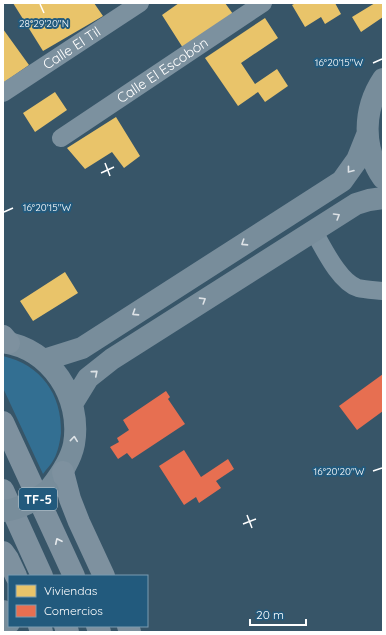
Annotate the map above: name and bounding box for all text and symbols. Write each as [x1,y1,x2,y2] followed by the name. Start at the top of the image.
[19,17,69,30] text: 28°29'20"N
[39,22,104,73] street label: Calle El Til
[113,33,212,107] street label: Calle El Escobón
[315,56,364,69] text: 16°20'15"W
[348,165,355,172] one-way arrow
[23,201,72,214] text: 16°20'15"W
[333,213,340,221] one-way arrow
[241,239,248,246] one-way arrow
[199,298,206,305] one-way arrow
[132,309,139,316] one-way arrow
[90,370,98,377] one-way arrow
[70,436,79,442] one-way arrow
[314,465,365,478] text: 16°20'20"W
[19,488,57,510] road number: TF-5
[55,537,63,545] one-way arrow
[8,575,148,627] legend
[44,583,98,598] text: Viviendas
[250,601,306,627] scale bar
[44,603,103,618] text: Comercios
[256,607,284,622] text: 20 m

